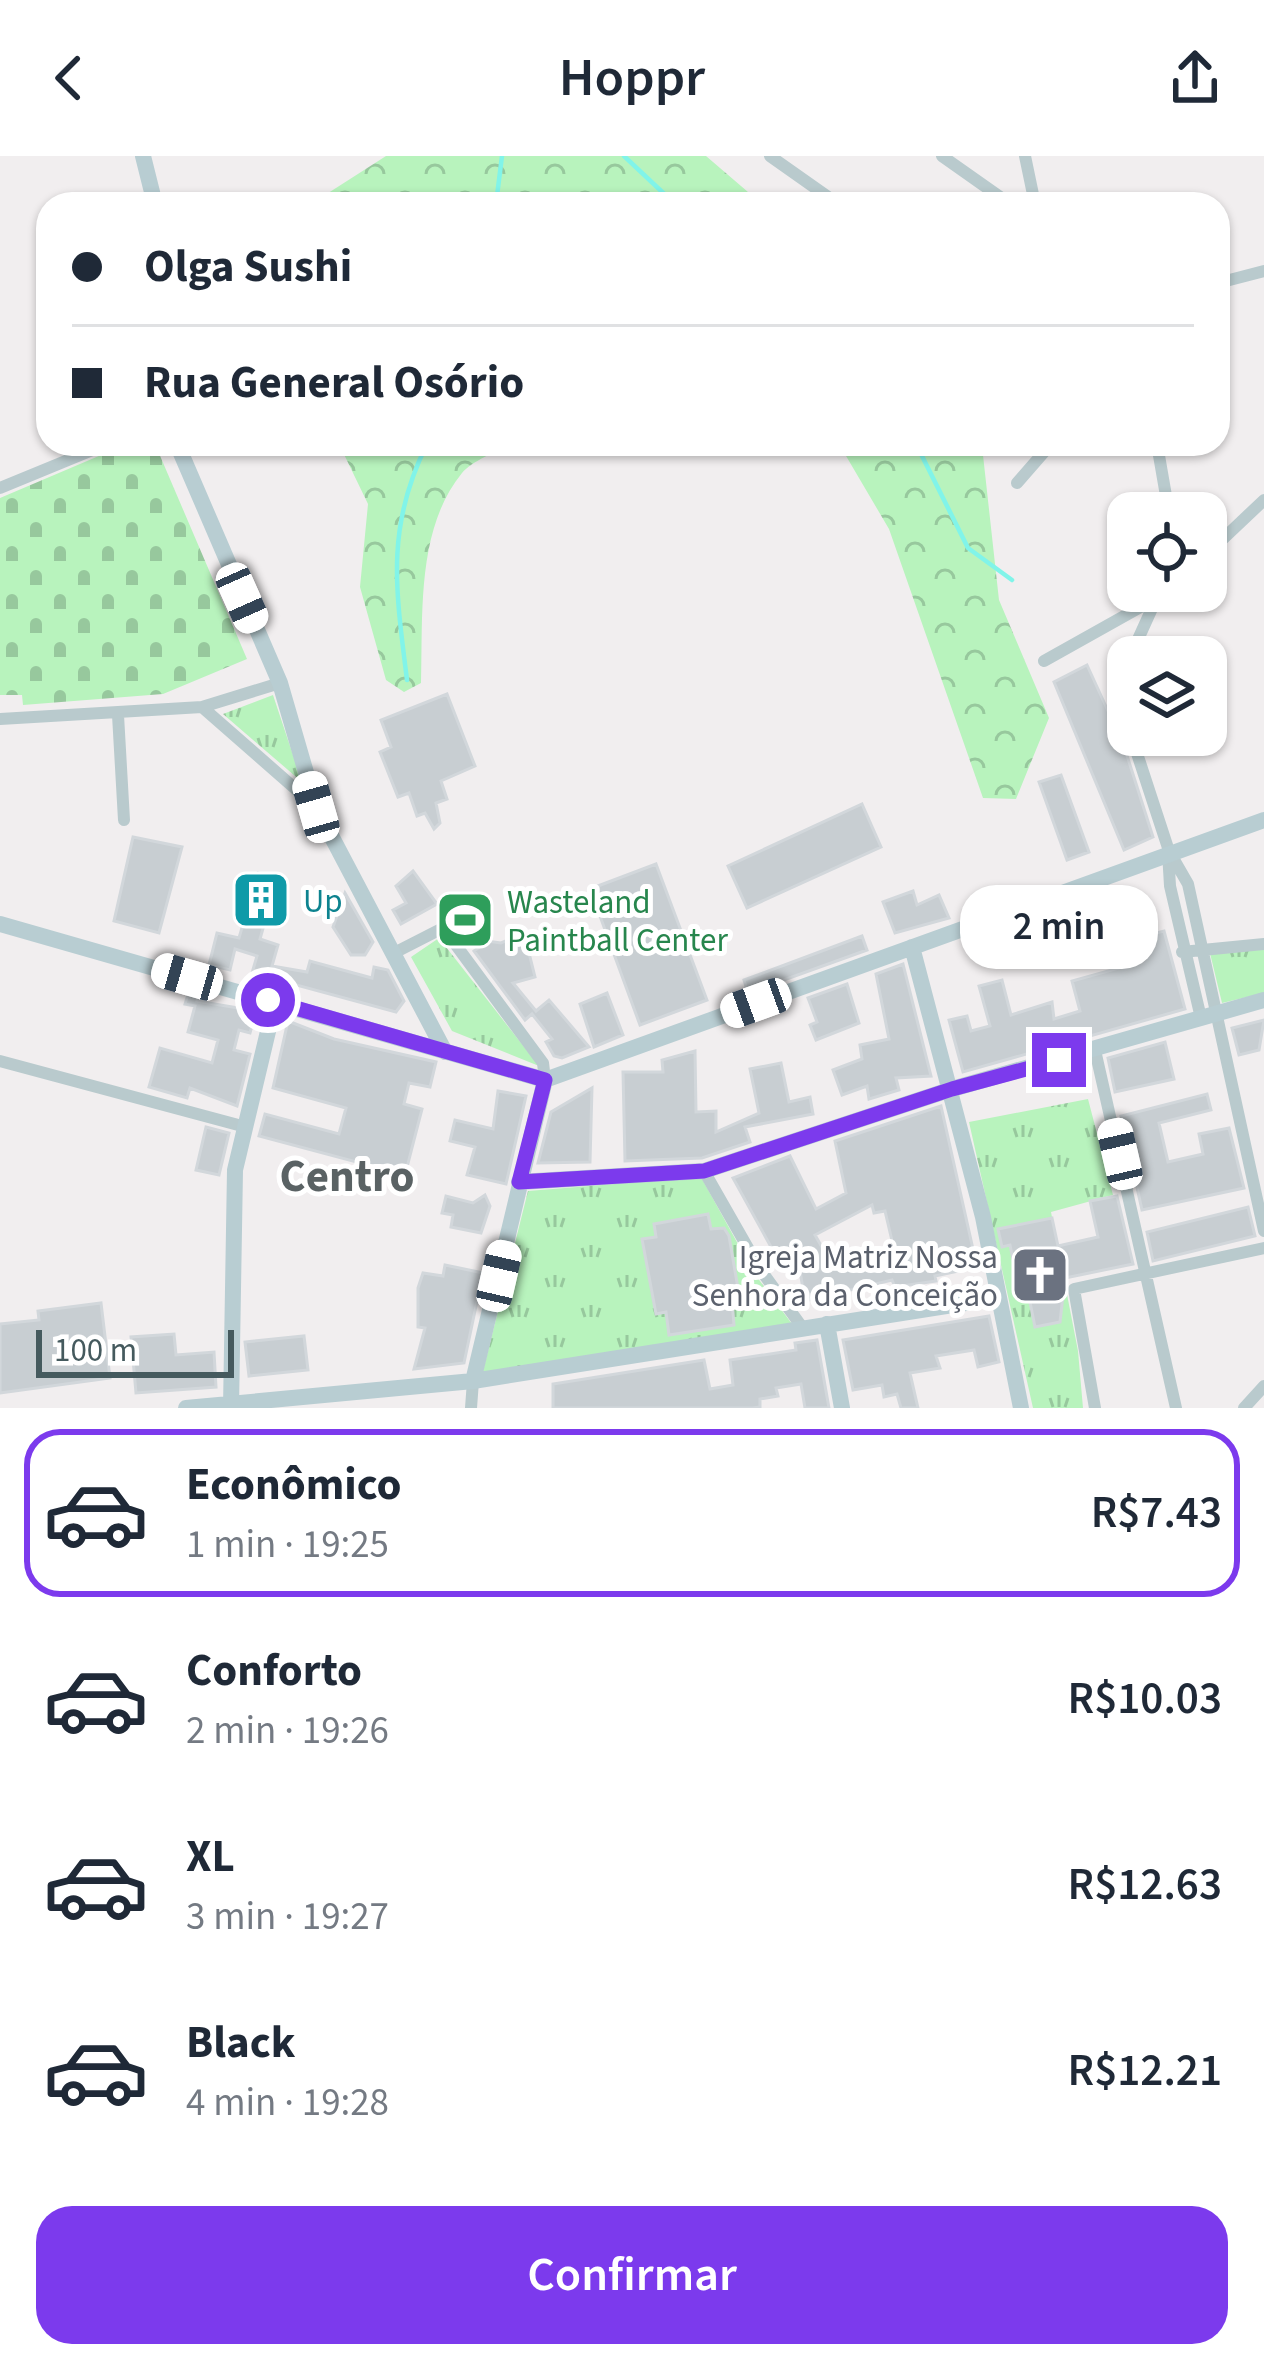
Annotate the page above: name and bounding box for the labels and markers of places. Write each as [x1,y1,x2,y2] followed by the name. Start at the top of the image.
[230,869,292,931] building icon: Up
[303,878,343,925] place label: Up
[507,879,728,964] place label: Wasteland Paintball Center
[434,889,496,951] sports icon: Wasteland Paintball Center
[692,1234,998,1319] place label: Igreja Matriz Nossa Senhora da Conceição
[1009,1244,1071,1306] church icon: Igreja Matriz Nossa Senhora da Conceição

